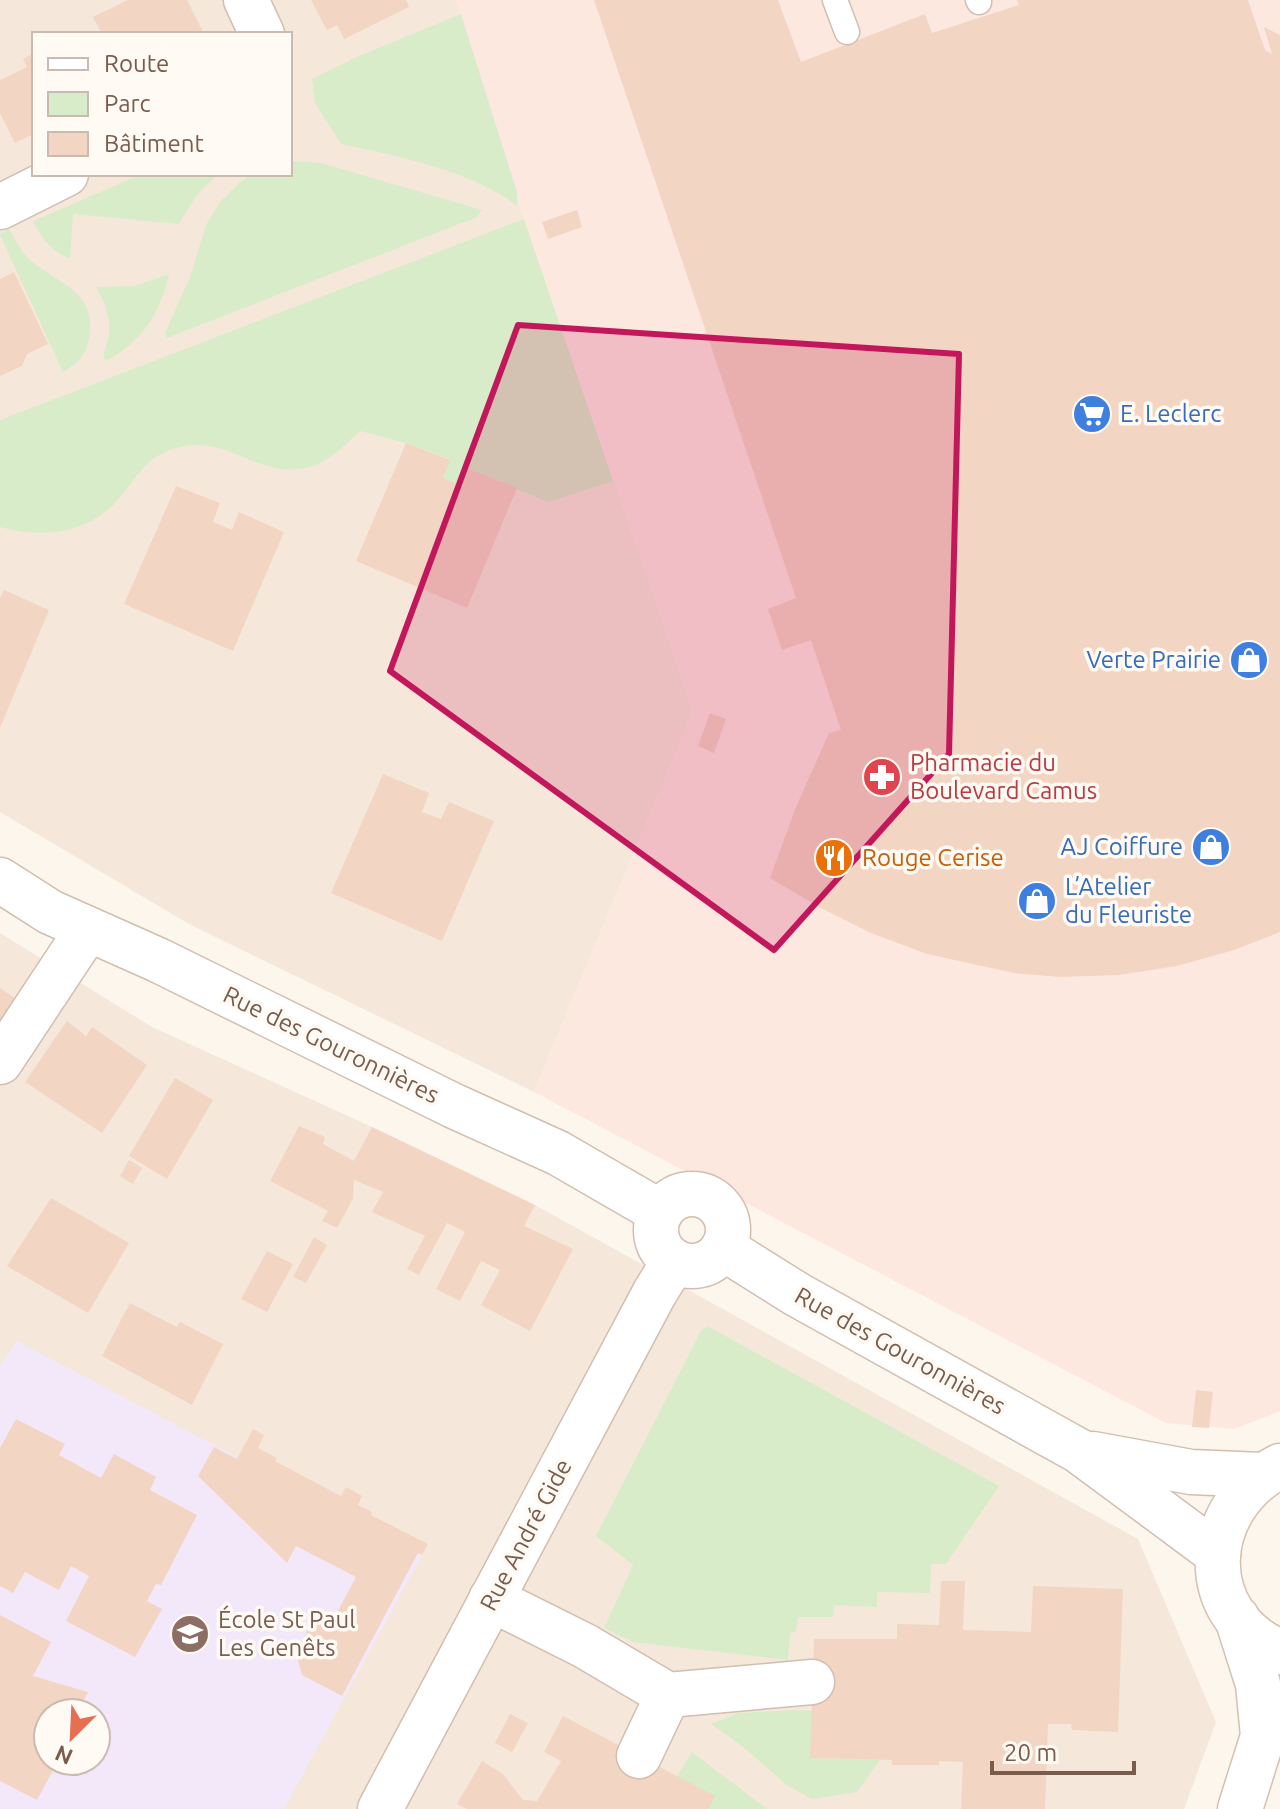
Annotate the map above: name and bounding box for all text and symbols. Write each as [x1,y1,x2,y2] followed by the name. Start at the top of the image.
[32,32,292,176] legend
[104,50,169,77] text: Route
[104,90,151,117] text: Parc
[104,130,205,157] text: Bâtiment
[1071,393,1113,435] supermarket icon: E. Leclerc
[1120,400,1222,427] place label: E. Leclerc
[1228,639,1270,681] shop icon: Verte Prairie
[1086,646,1221,673] place label: Verte Prairie
[910,749,1097,804] place label: Pharmacie du Boulevard Camus
[861,756,903,798] pharmacy icon: Pharmacie du Boulevard Camus
[1190,826,1232,868] shop icon: AJ Coiffure
[1061,833,1183,860] place label: AJ Coiffure
[813,837,855,879] restaurant icon: Rouge Cerise
[862,844,1004,871] place label: Rouge Cerise
[1065,873,1192,928] place label: L’Atelier du Fleuriste
[1016,880,1058,922] shop icon: L’Atelier du Fleuriste
[219,981,443,1109] street label: Rue des Gouronnières
[790,1281,1010,1420] street label: Rue des Gouronnières
[474,1454,577,1615] street label: Rue André Gide
[218,1605,356,1661] place label: École St Paul Les Genêts
[169,1613,211,1655] school or university icon: École St Paul Les Genêts
[32,1697,112,1777] north arrow
[992,1725,1134,1775] scale bar
[1004,1739,1057,1766] text: 20 m
[51,1741,76,1770] text: N

